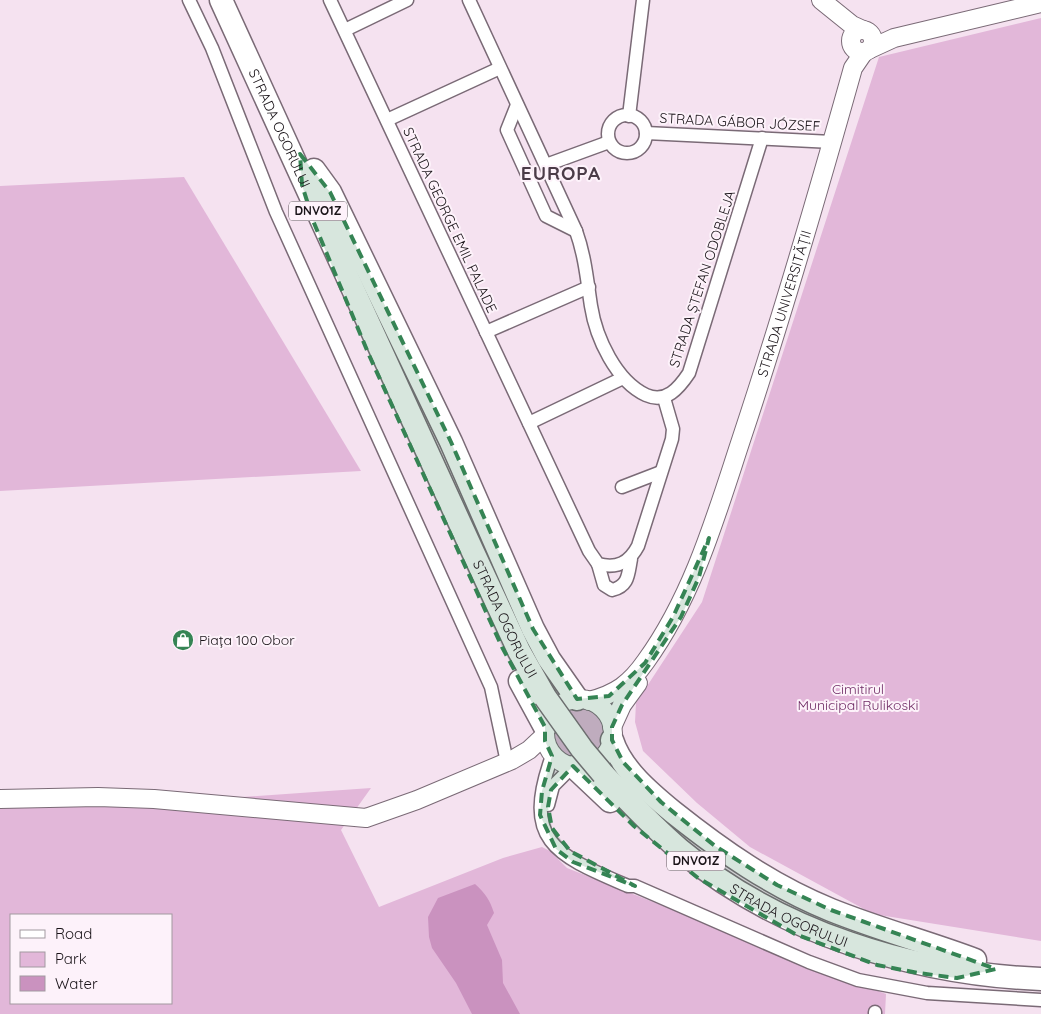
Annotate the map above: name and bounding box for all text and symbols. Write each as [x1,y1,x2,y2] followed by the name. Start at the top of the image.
[245,66,314,191] street label: STRADA OGORULUI
[659,109,821,135] street label: STRADA GÁBOR JÓZSEF
[399,124,501,316] street label: STRADA GEORGE EMIL PALADE
[521,161,601,185] district label: EUROPA
[665,188,739,370] street label: STRADA ȘTEFAN ODOBLEJA
[289,202,347,220] road number: DNVO1Z
[753,228,815,379] street label: STRADA UNIVERSITĂȚII
[469,557,541,681] street label: STRADA OGORULUI
[171,628,195,652] shop icon: Piața 100 Obor
[199,631,295,649] place label: Piața 100 Obor
[797,680,919,714] park label: Cimitirul Municipal Rulikoski
[667,851,725,870] road number: DNVO1Z
[727,879,850,951] street label: STRADA OGORULUI
[10,914,172,1004] legend
[55,924,92,943] text: Road
[55,949,87,968] text: Park
[55,974,98,993] text: Water

